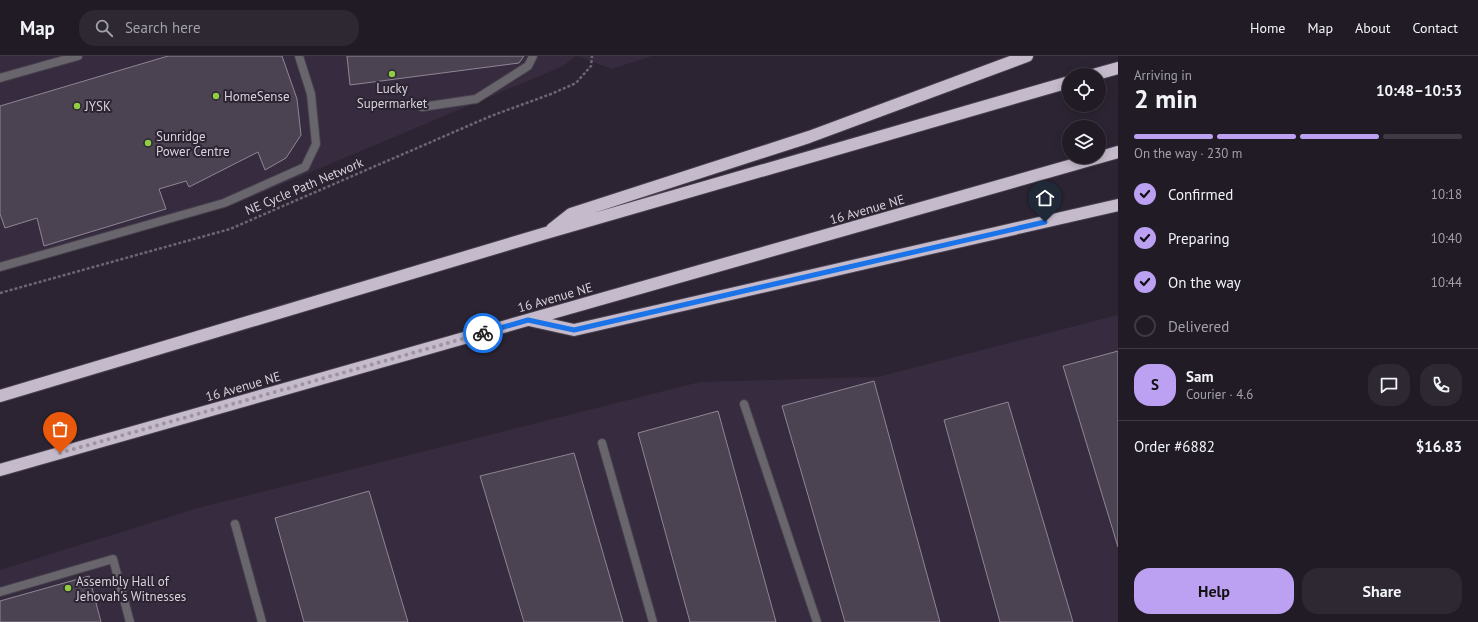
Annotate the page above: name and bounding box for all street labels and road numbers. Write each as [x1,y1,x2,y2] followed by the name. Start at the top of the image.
[243,154,367,219] street label: NE Cycle Path Network
[828,191,907,228] street label: 16 Avenue NE
[516,279,595,316] street label: 16 Avenue NE
[204,368,283,405] street label: 16 Avenue NE

